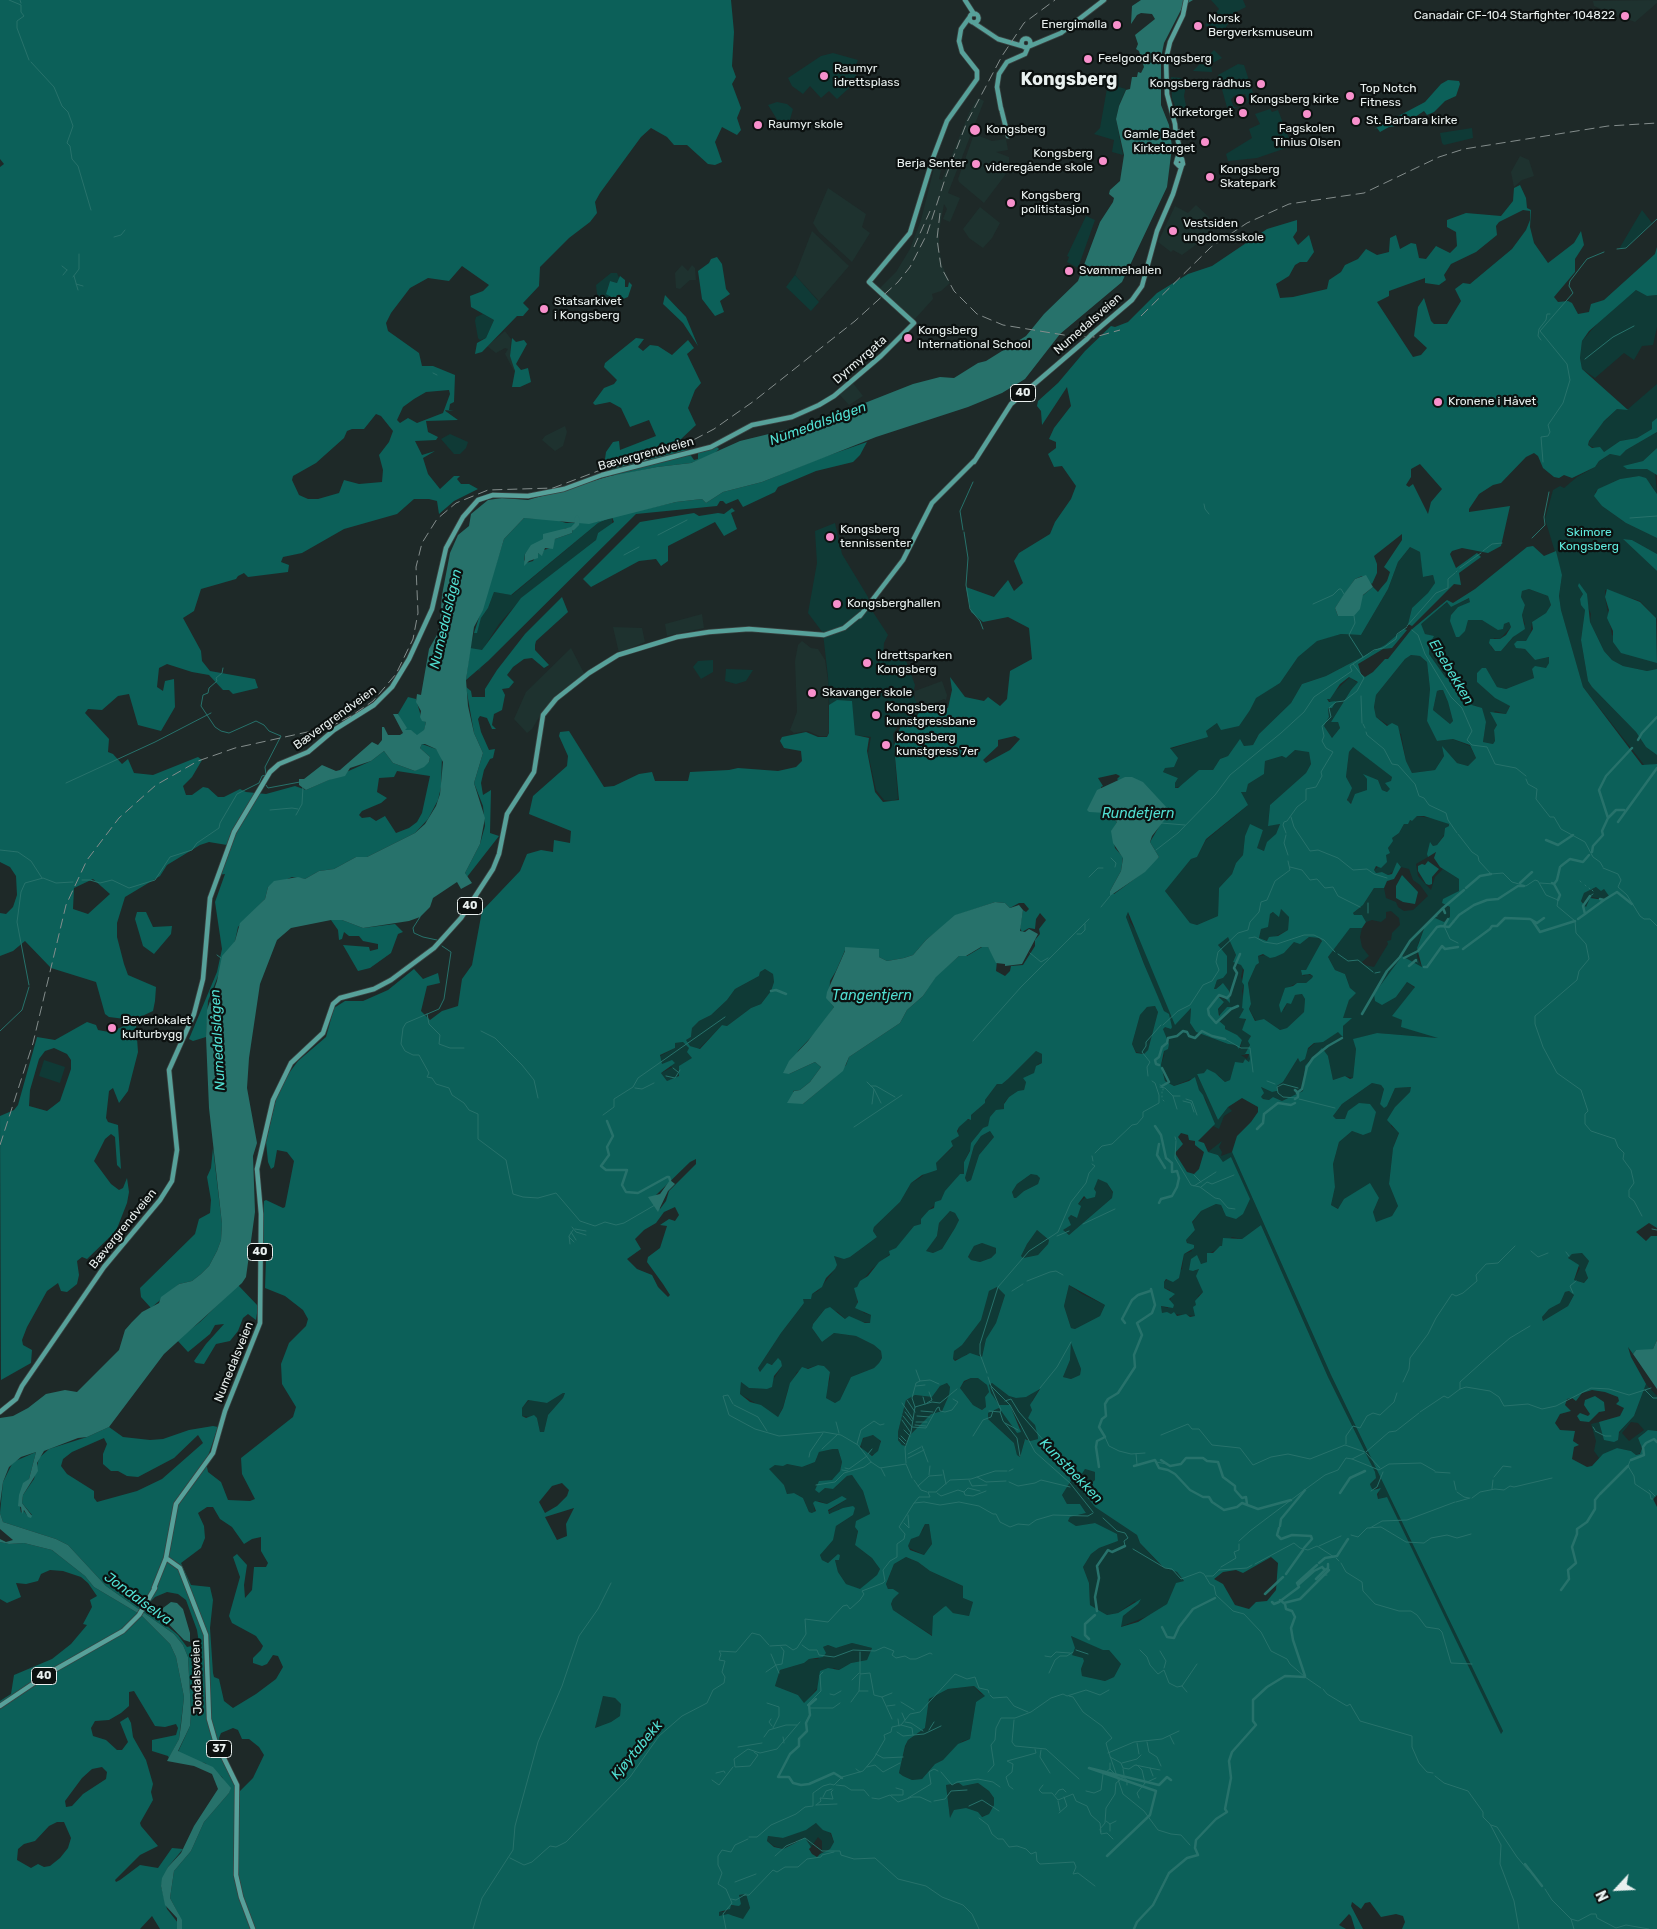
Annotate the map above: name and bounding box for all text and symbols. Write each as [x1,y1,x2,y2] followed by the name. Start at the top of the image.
[1414,9,1615,23] place label: Canadair CF-104 Starfighter 104822
[1619,10,1631,22] marker: Canadair CF-104 Starfighter 104822
[1208,12,1313,40] place label: Norsk Bergverksmuseum
[1041,18,1107,32] place label: Energimølla
[1111,19,1123,31] marker: Energimølla
[1192,20,1204,32] marker: Norsk Bergverksmuseum
[1098,52,1212,66] place label: Feelgood Kongsberg
[1082,53,1094,65] marker: Feelgood Kongsberg
[834,62,900,90] place label: Raumyr idrettsplass
[1021,69,1117,91] district label: Kongsberg
[818,70,830,82] marker: Raumyr idrettsplass
[1149,77,1251,91] place label: Kongsberg rådhus
[1255,78,1267,90] marker: Kongsberg rådhus
[1360,82,1417,110] place label: Top Notch Fitness
[1344,90,1356,102] marker: Top Notch Fitness
[1250,93,1339,107] place label: Kongsberg kirke
[1234,94,1246,106] marker: Kongsberg kirke
[1171,106,1233,120] place label: Kirketorget
[1237,107,1249,119] marker: Kirketorget
[1301,108,1313,120] marker: Fagskolen Tinius Olsen
[1366,114,1457,128] place label: St. Barbara kirke
[1350,115,1362,127] marker: St. Barbara kirke
[768,118,843,132] place label: Raumyr skole
[752,119,764,131] marker: Raumyr skole
[1273,122,1341,150] place label: Fagskolen Tinius Olsen
[968,123,982,137] marker: Kongsberg
[986,123,1046,137] place label: Kongsberg
[1124,128,1195,156] place label: Gamle Badet Kirketorget
[1199,136,1211,148] marker: Gamle Badet Kirketorget
[985,147,1093,175] place label: Kongsberg videregående skole
[1097,155,1109,167] marker: Kongsberg videregående skole
[897,157,966,171] place label: Berja Senter
[970,158,982,170] marker: Berja Senter
[1220,163,1280,191] place label: Kongsberg Skatepark
[1204,171,1216,183] marker: Kongsberg Skatepark
[1021,189,1089,217] place label: Kongsberg politistasjon
[1005,197,1017,209] marker: Kongsberg politistasjon
[1183,217,1264,245] place label: Vestsiden ungdomsskole
[1167,225,1179,237] marker: Vestsiden ungdomsskole
[1079,264,1162,278] place label: Svømmehallen
[1063,265,1075,277] marker: Svømmehallen
[1051,290,1125,358] street label: Numedalsveien
[554,295,622,323] place label: Statsarkivet i Kongsberg
[538,303,550,315] marker: Statsarkivet i Kongsberg
[918,324,1031,352] place label: Kongsberg International School
[902,332,914,344] marker: Kongsberg International School
[830,333,890,387] street label: Dyrmyrgata
[1010,384,1036,402] road number: 40
[1448,395,1536,409] place label: Kronene i Håvet
[1432,396,1444,408] marker: Kronene i Håvet
[767,399,869,449] water label: Numedalslågen
[596,434,696,474] street label: Bævergrendveien
[840,523,911,551] place label: Kongsberg tennissenter
[1559,526,1619,554] park label: Skimore Kongsberg
[824,531,836,543] marker: Kongsberg tennissenter
[426,568,466,670] water label: Numedalslågen
[847,597,941,611] place label: Kongsberghallen
[831,598,843,610] marker: Kongsberghallen
[1425,636,1477,708] water label: Elsebekken
[877,649,952,677] place label: Idrettsparken Kongsberg
[861,657,873,669] marker: Idrettsparken Kongsberg
[291,683,379,753] street label: Bævergrendveien
[822,686,912,700] place label: Skavanger skole
[806,687,818,699] marker: Skavanger skole
[886,701,976,729] place label: Kongsberg kunstgressbane
[870,709,882,721] marker: Kongsberg kunstgressbane
[896,731,978,759] place label: Kongsberg kunstgress 7er
[880,739,892,751] marker: Kongsberg kunstgress 7er
[1102,806,1174,822] water label: Rundetjern
[458,898,482,914] road number: 40
[832,988,912,1004] water label: Tangentjern
[207,989,229,1091] water label: Numedalslågen
[122,1014,191,1042] place label: Beverlokalet kulturbygg
[106,1022,118,1034] marker: Beverlokalet kulturbygg
[86,1186,160,1272] street label: Bævergrendveien
[248,1244,272,1260] road number: 40
[211,1320,257,1404] street label: Numedalsveien
[1036,1435,1106,1507] water label: Kunstbekken
[101,1569,175,1629] water label: Jondalselva
[189,1640,205,1714] street label: Jondalsveien
[32,1668,56,1684] road number: 40
[608,1717,666,1783] water label: Kjøytabekk
[206,1740,232,1758] road number: 37
[1592,1864,1642,1914] north arrow
[1593,1887,1613,1904] text: N

